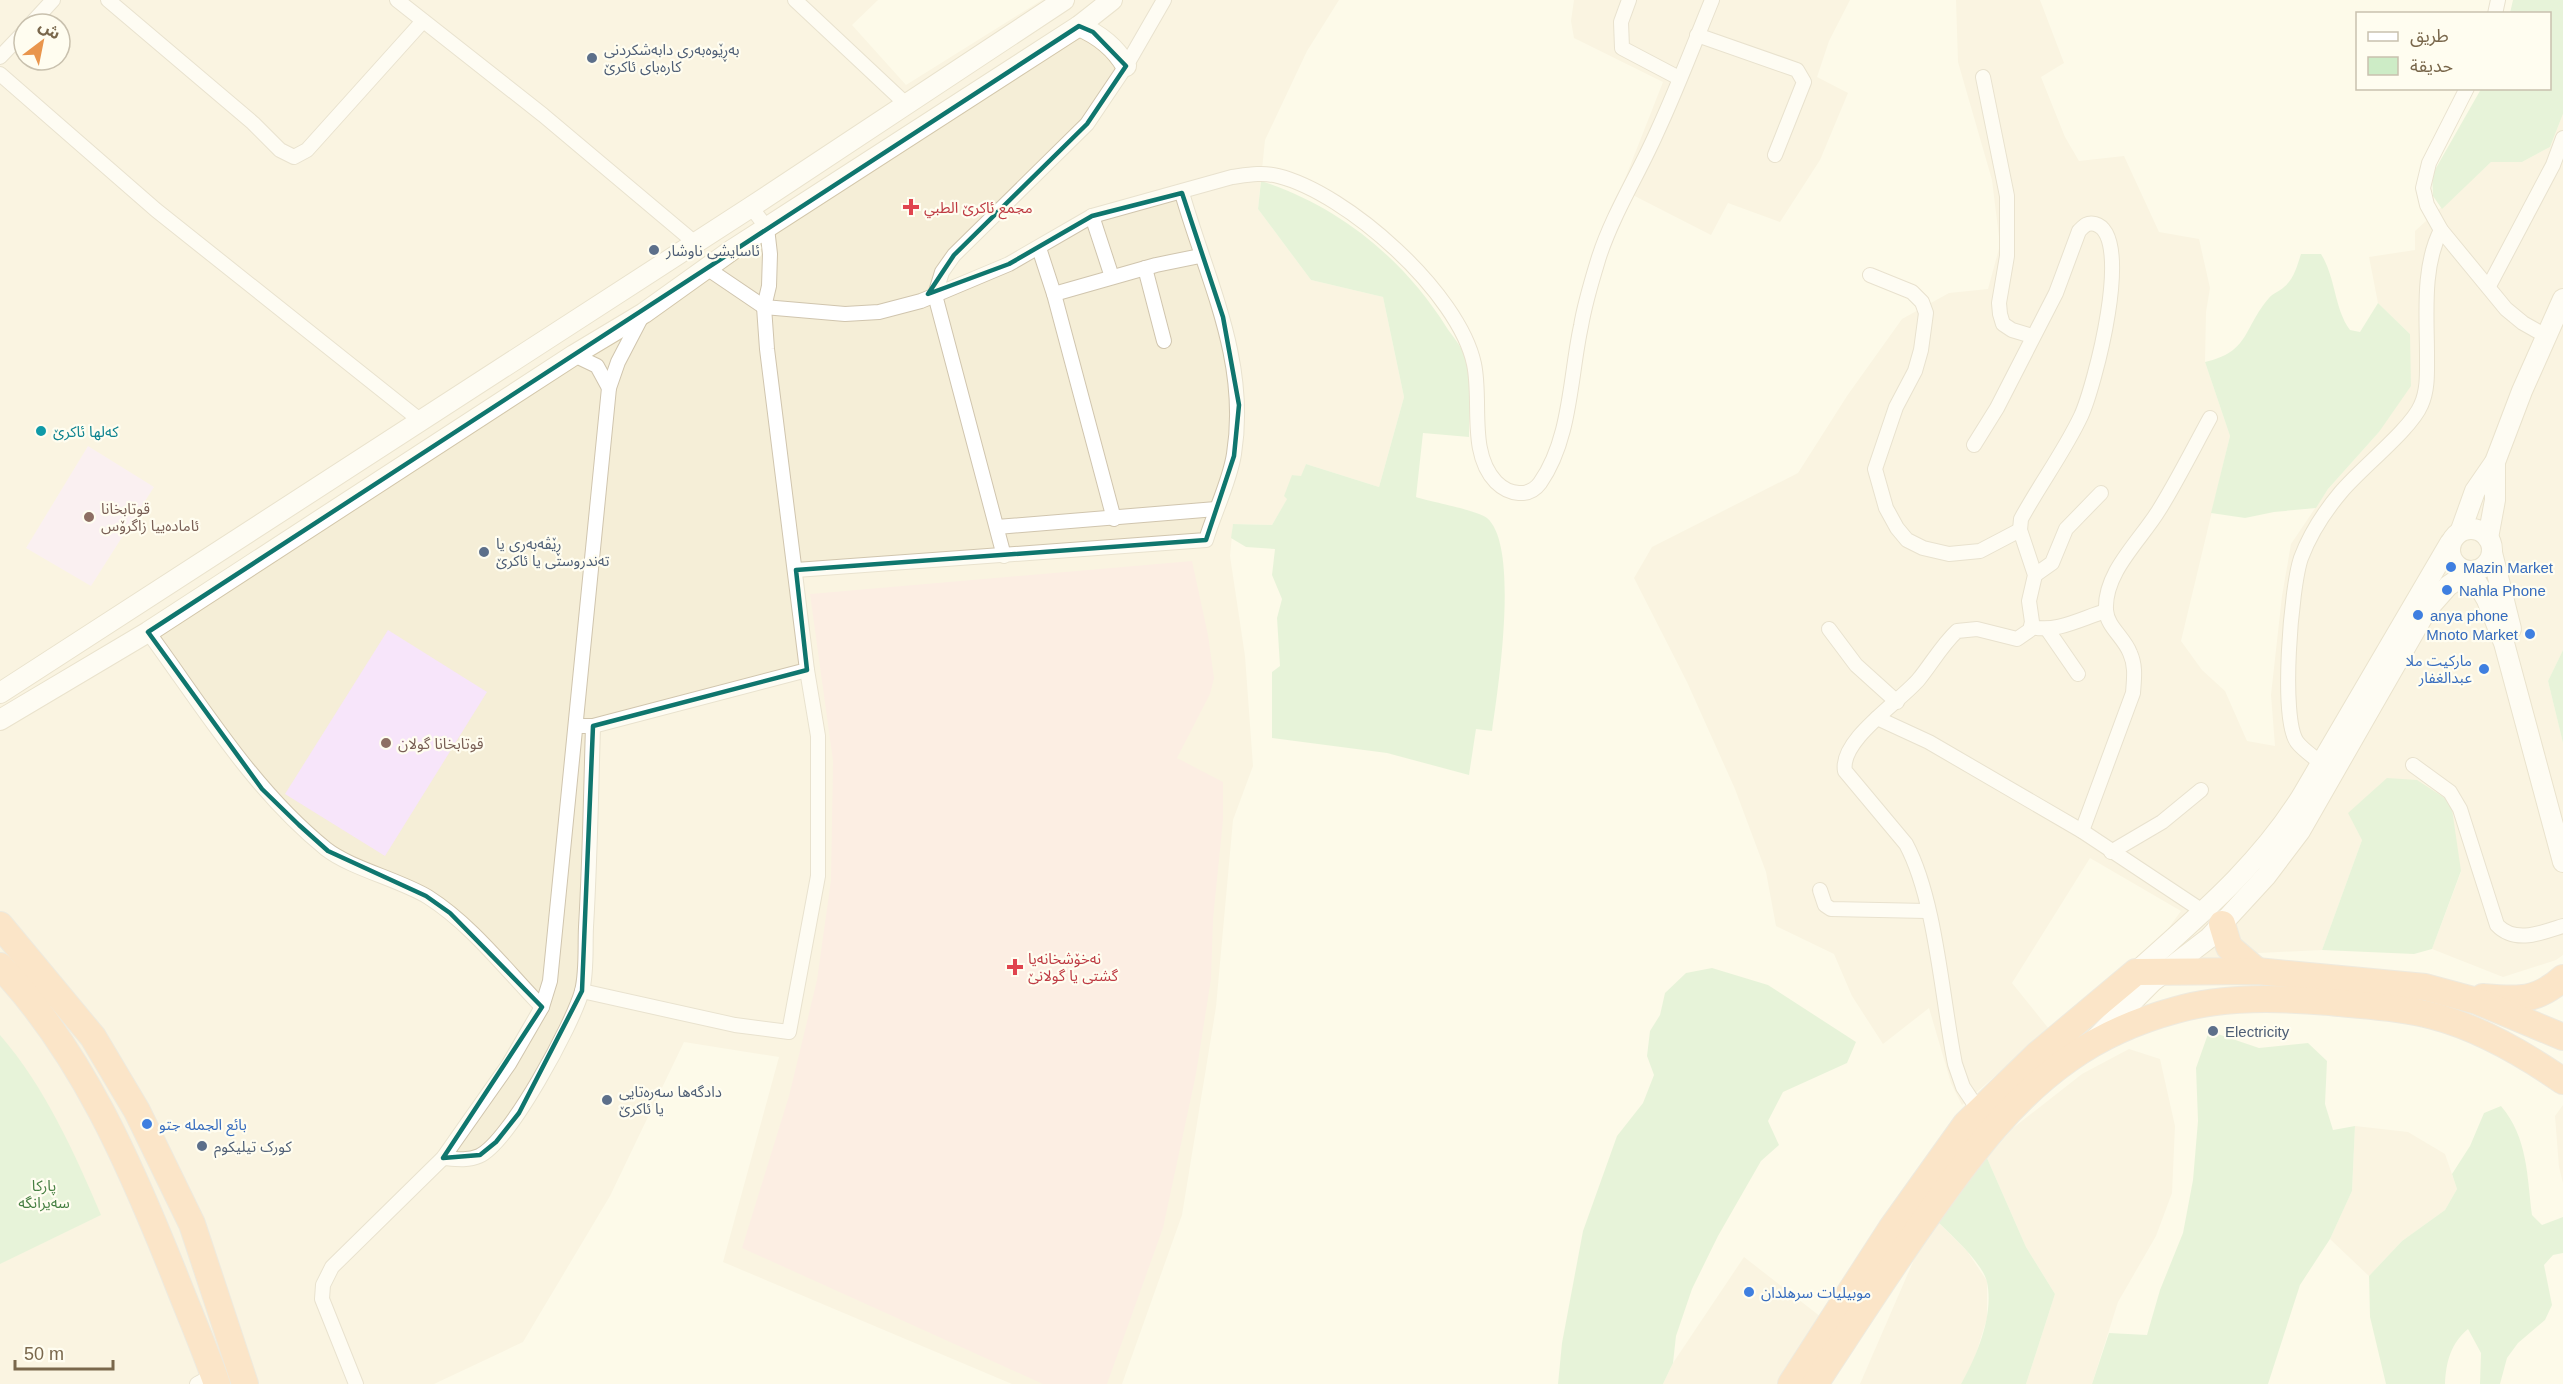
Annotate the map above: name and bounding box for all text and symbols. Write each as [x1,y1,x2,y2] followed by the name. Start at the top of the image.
[12,12,72,72] north arrow
[2356,12,2551,90] legend
[35,17,64,44] text: ش
[2410,26,2449,47] text: طريق
[604,41,740,76] place label: بەڕێوەبەری دابەشکردنی کارەبای ئاکرێ
[585,51,599,65] marker: بەڕێوەبەری دابەشکردنی کارەبای ئاکرێ
[2410,56,2453,76] text: حديقة
[902,198,920,216] marker: مجمع ئاکرێ الطبي
[924,199,1033,220] place label: مجمع ئاکرێ الطبي
[665,242,760,260] place label: ئاسايشى ناوشار
[647,243,661,257] marker: ئاسايشى ناوشار
[53,423,119,441] place label: کەلها ئاکرێ
[34,424,48,438] marker: کەلها ئاکرێ
[101,500,199,535] place label: قوتابخانا ئامادەییا زاگرۆس
[82,510,96,524] marker: قوتابخانا ئامادەییا زاگرۆس
[496,535,610,570] place label: ڕێڤەبەری یا تەندروستی یا ئاکرێ
[477,545,491,559] marker: ڕێڤەبەری یا تەندروستی یا ئاکرێ
[2463,559,2554,576] place label: Mazin Market
[2444,560,2458,574] marker: Mazin Market
[2459,582,2546,599] place label: Nahla Phone
[2440,583,2454,597] marker: Nahla Phone
[2430,607,2508,624] place label: anya phone
[2411,608,2425,622] marker: anya phone
[2426,626,2519,643] place label: Mnoto Market
[2523,627,2537,641] marker: Mnoto Market
[2406,652,2472,687] place label: ماركيت ملا عبدالغفار
[2477,662,2491,676] marker: ماركيت ملا عبدالغفار
[398,735,484,753] place label: قوتابخانا گولان
[379,736,393,750] marker: قوتابخانا گولان
[1028,950,1119,985] place label: نەخۆشخانەیا گشتی یا گولانێ
[1006,958,1024,976] marker: نەخۆشخانەیا گشتی یا گولانێ
[2225,1023,2290,1040] place label: Electricity
[2206,1024,2220,1038] marker: Electricity
[619,1083,722,1118] place label: دادگەها سەرەتایی یا ئاکرێ
[600,1093,614,1107] marker: دادگەها سەرەتایی یا ئاکرێ
[159,1116,247,1137] place label: بائع الجملە جتو
[140,1117,154,1131] marker: بائع الجملە جتو
[214,1138,292,1158] place label: کورک تيليكوم
[195,1139,209,1153] marker: کورک تيليكوم
[18,1177,70,1212] park label: پارکا سەیرانگه
[1761,1284,1871,1302] place label: موبيليات سرهلدان
[1742,1285,1756,1299] marker: موبيليات سرهلدان
[15,1333,112,1371] scale bar
[24,1344,64,1364] text: 50 m

